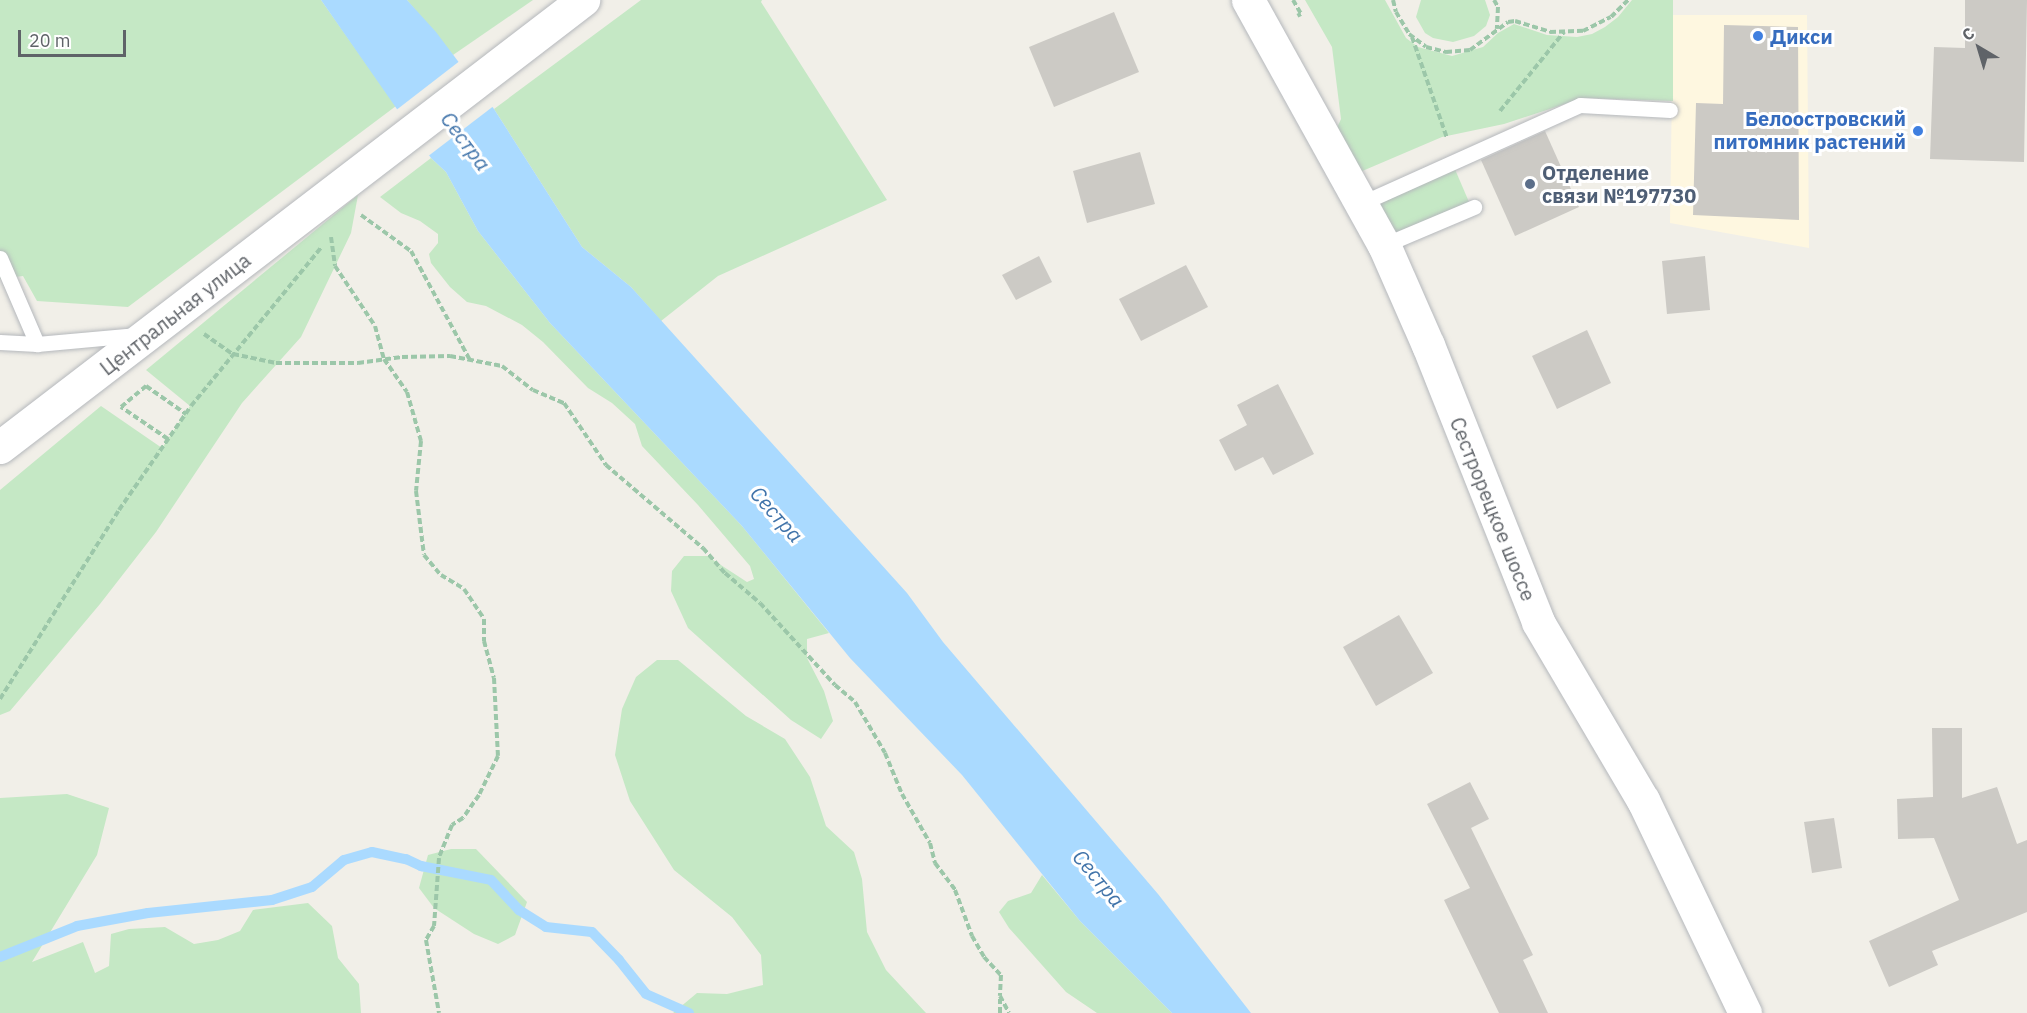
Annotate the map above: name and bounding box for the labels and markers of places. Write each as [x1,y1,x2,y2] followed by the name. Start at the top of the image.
[1770,24,1833,48] place label: Дикси
[1751,29,1765,43] marker: Дикси
[1714,107,1906,154] place label: Белоостровский питомник растений
[1911,124,1925,138] marker: Белоостровский питомник растений
[1542,160,1696,207] place label: Отделение связи №197730
[1523,177,1537,191] marker: Отделение связи №197730

